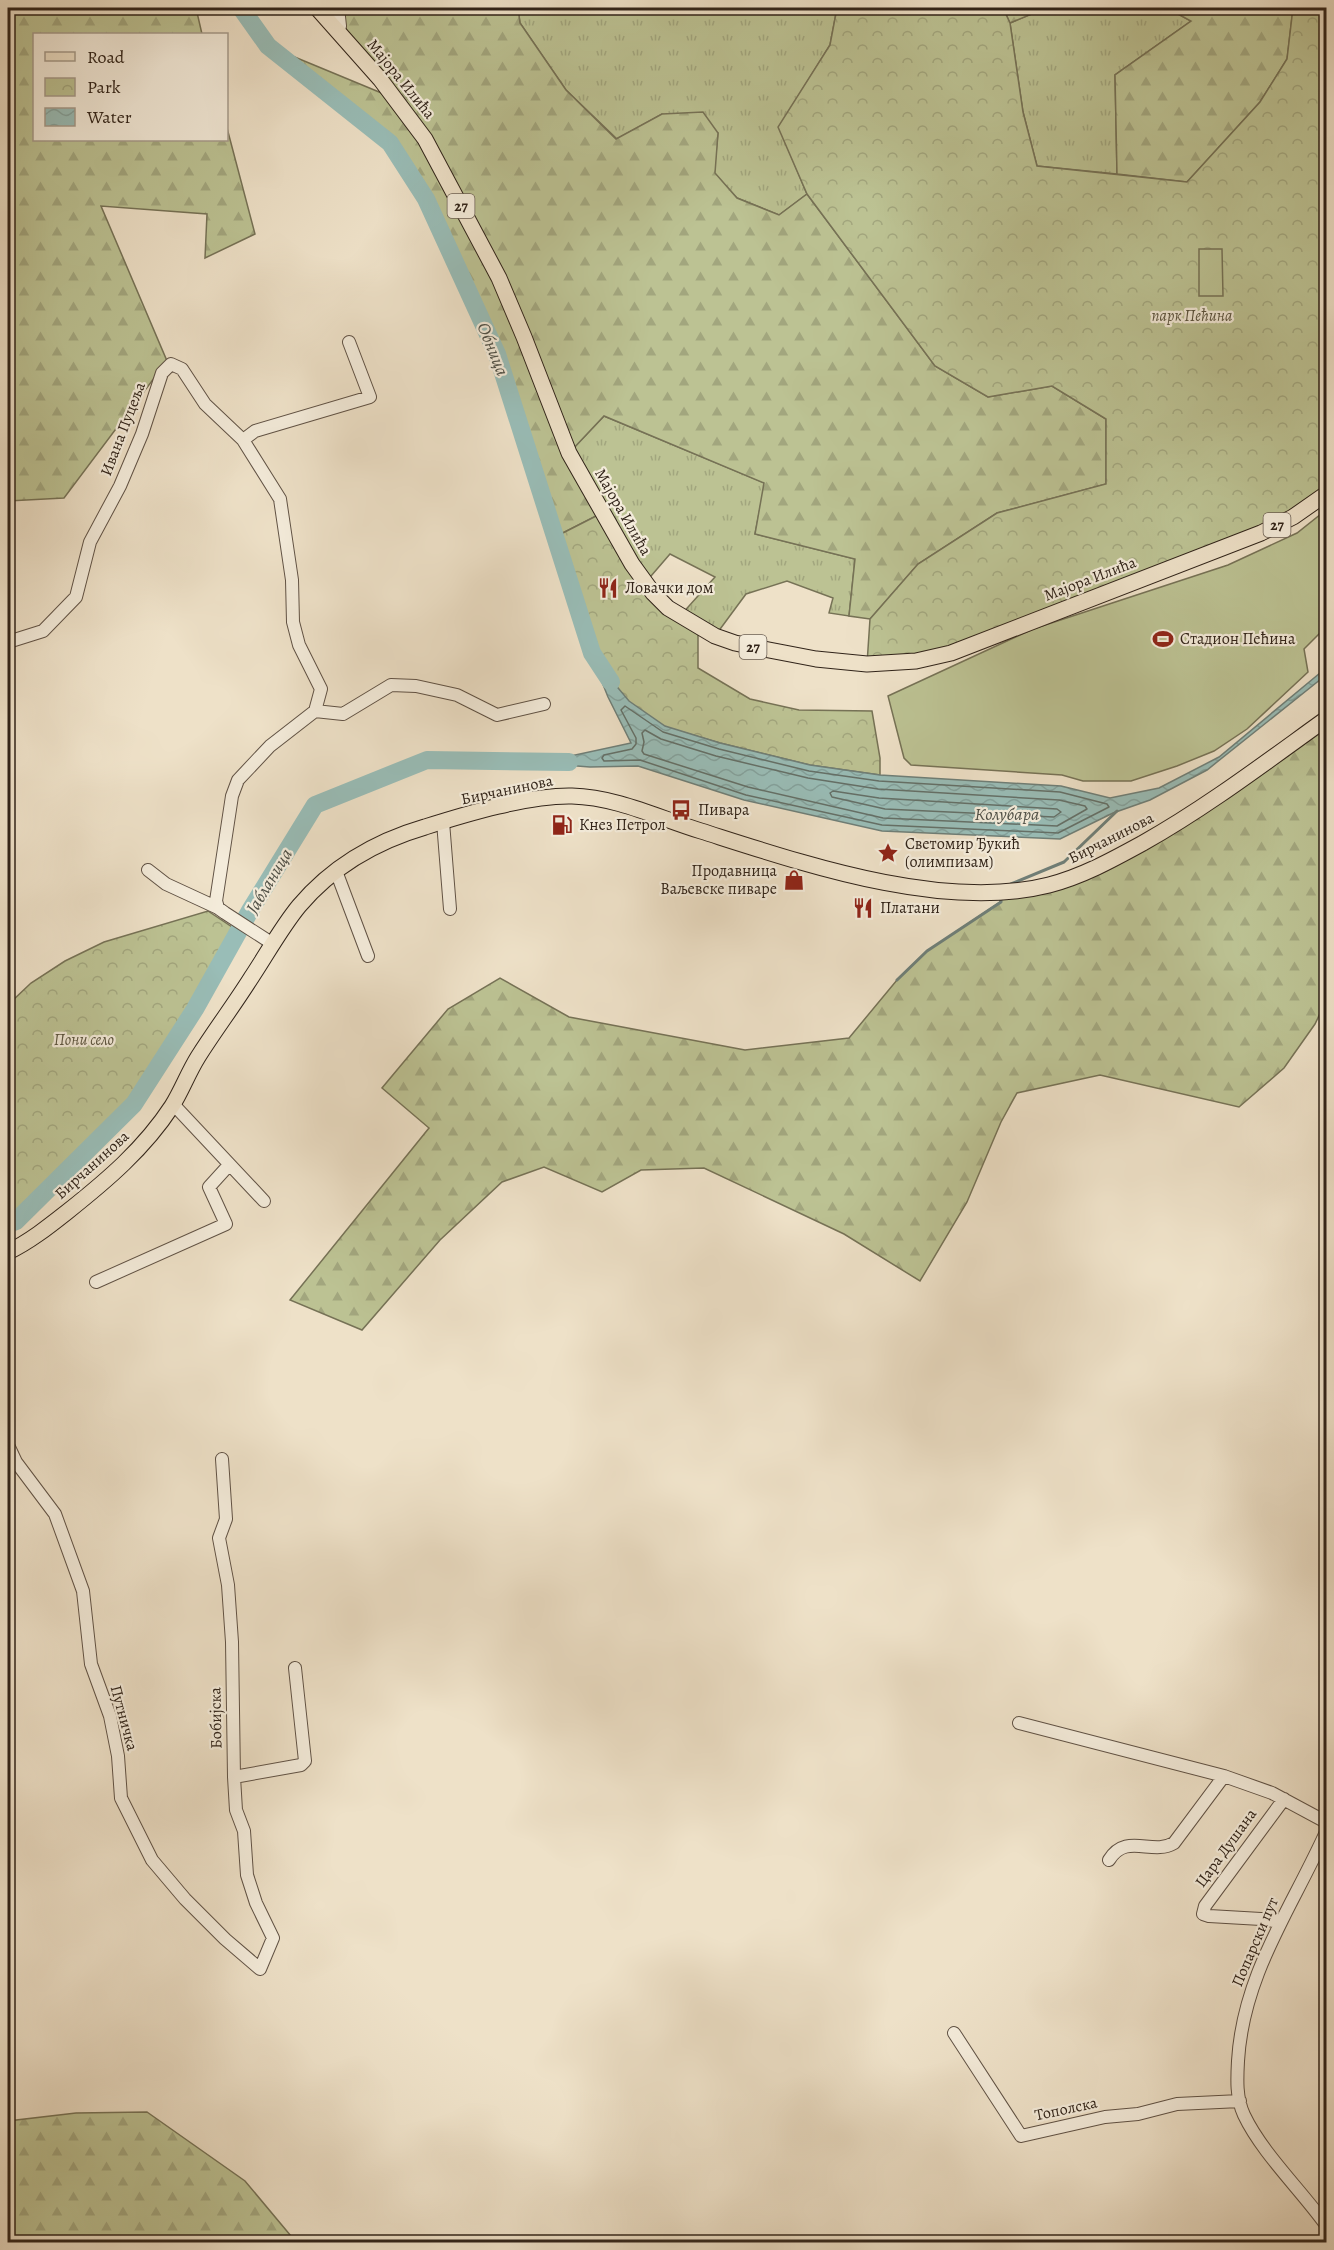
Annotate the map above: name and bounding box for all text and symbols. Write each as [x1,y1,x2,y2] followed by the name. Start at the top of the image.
[33,33,228,141] legend
[362,34,441,124] street label: Мајора Илића
[87,45,125,69] text: Road
[87,75,121,99] text: Park
[86,105,132,129] text: Water
[448,194,474,218] road number: 27
[1152,305,1232,327] park label: парк Пећина
[471,319,515,379] water label: Обница
[95,378,151,479] street label: Ивана Пуцеља
[589,464,657,560] street label: Мајора Илића
[1264,513,1290,537] road number: 27
[1041,551,1140,607] street label: Мајора Илића
[596,576,620,600] restaurant icon: Ловачки дом
[625,577,714,599] place label: Ловачки дом
[1151,627,1175,651] sports icon: Стадион Пећина
[1180,628,1296,650] place label: Стадион Пећина
[740,635,766,659] road number: 27
[459,769,556,810] street label: Бирчанинова
[669,798,693,822] bus stop icon: Пивара
[698,799,750,821] place label: Пивара
[975,802,1039,826] water label: Колубара
[1064,807,1158,869] street label: Бирчанинова
[550,813,574,837] fuel station icon: Кнез Петрол
[579,814,666,836] place label: Кнез Петрол
[905,833,1021,873] place label: Светомир Ђукић (олимпизам)
[876,841,900,865] place icon: Светомир Ђукић (олимпизам)
[240,844,298,919] water label: Јабланица
[660,860,778,900] place label: Продавница Ваљевске пиваре
[782,868,806,892] shop icon: Продавница Ваљевске пиваре
[851,896,875,920] restaurant icon: Платани
[880,897,940,919] place label: Платани
[54,1029,114,1051] park label: Пони село
[50,1125,135,1204] street label: Бирчанинова
[105,1683,143,1754] street label: Путничка
[204,1686,228,1749] street label: Бобијска
[1190,1804,1262,1892] street label: Цара Душана
[1226,1894,1284,1990] street label: Попарски пут
[1033,2092,1100,2126] street label: Тополска

